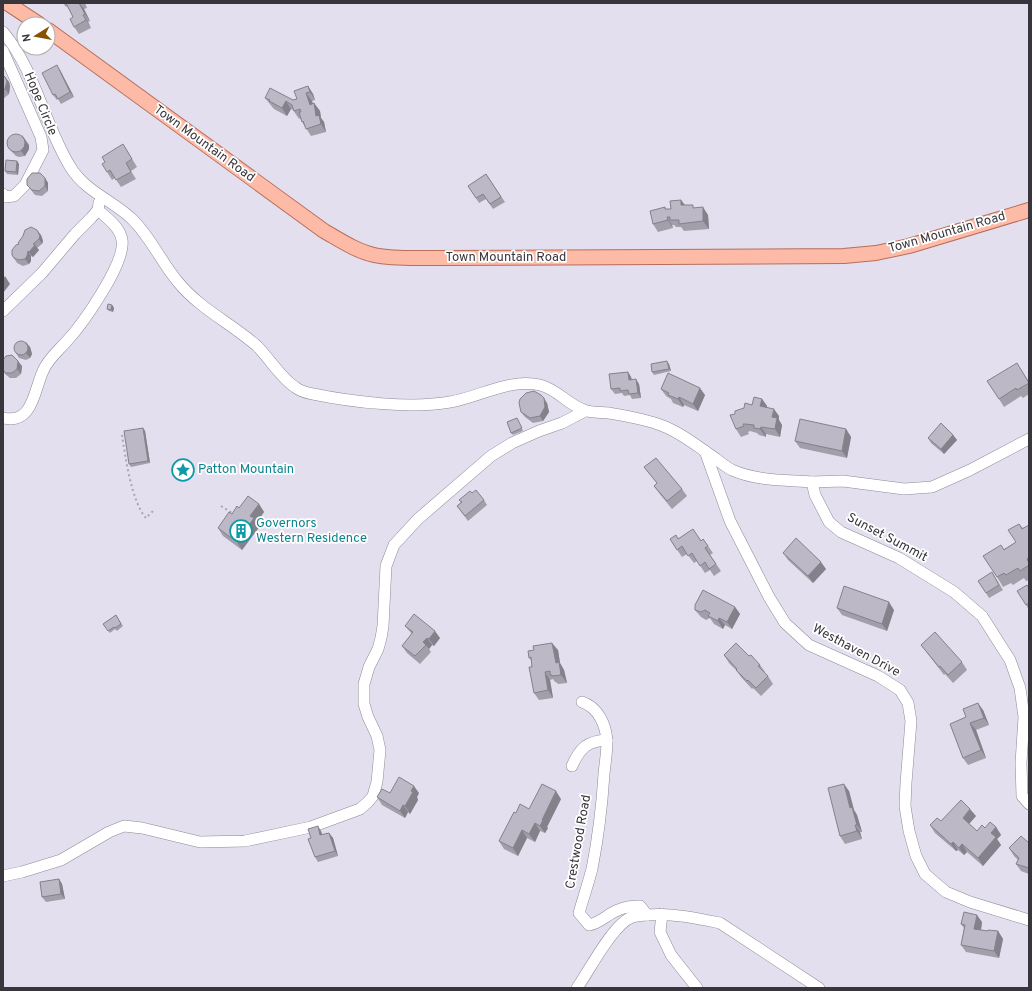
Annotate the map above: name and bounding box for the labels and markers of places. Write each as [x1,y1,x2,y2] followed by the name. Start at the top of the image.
[170,457,196,483] place icon: Patton Mountain
[198,462,294,478] place label: Patton Mountain
[256,516,367,547] place label: Governors Western Residence
[228,518,254,544] building icon: Governors Western Residence

